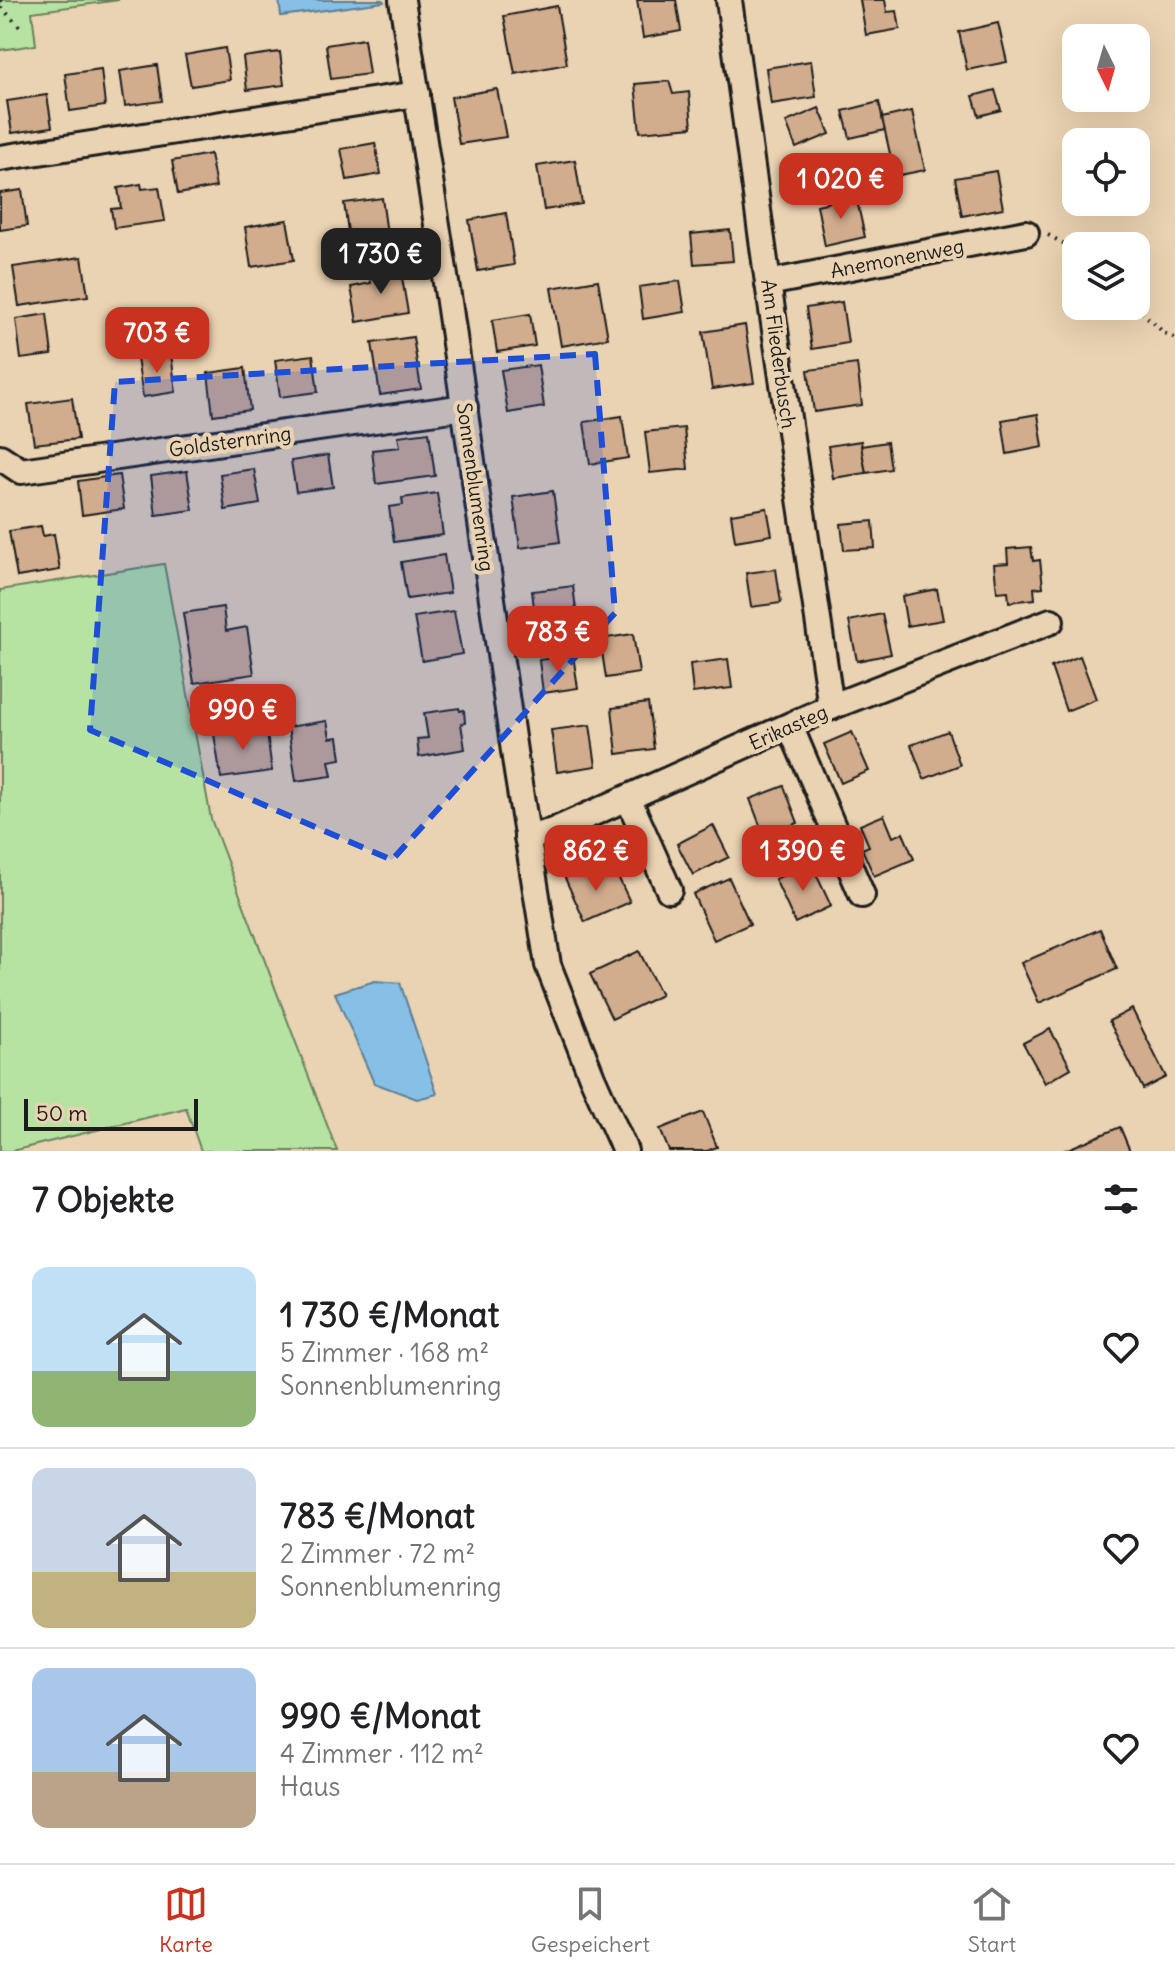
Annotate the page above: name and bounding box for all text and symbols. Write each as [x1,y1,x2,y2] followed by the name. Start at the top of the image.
[1062,24,1150,112] north arrow
[1062,24,1150,320] map controls
[1062,128,1150,216] button: locate
[767,153,915,221] pin: 1 020 €
[797,162,885,195] text: 1 020 €
[307,228,455,296] pin: 1 730 €
[1062,232,1150,320] button: layers
[828,233,966,283] street label: Anemonenweg
[339,237,423,270] text: 1 730 €
[756,278,802,430] street label: Am Fliederbusch
[101,307,213,375] pin: 703 €
[123,316,191,349] text: 703 €
[452,401,500,573] street label: Sonnenblumenring
[167,420,293,462] street label: Goldsternring
[502,606,614,674] pin: 783 €
[525,615,591,648] text: 783 €
[187,684,299,752] pin: 990 €
[208,693,278,726] text: 990 €
[745,699,831,755] street label: Erikasteg
[540,825,652,893] pin: 862 €
[729,825,877,893] pin: 1 390 €
[562,834,630,867] text: 862 €
[760,834,846,867] text: 1 390 €
[24,1095,198,1131] scale bar
[36,1099,88,1127] text: 50 m
[1099,1177,1143,1221] icon: filters
[32,1178,175,1221] text: 7 Objekte
[280,1293,499,1336] text: 1 730 €/Monat
[96,1299,192,1395] icon: home
[1099,1325,1143,1369] icon: heart
[280,1336,489,1369] text: 5 Zimmer · 168 m²
[280,1369,501,1402] text: Sonnenblumenring
[280,1494,475,1537] text: 783 €/Monat
[96,1500,192,1596] icon: home
[1099,1526,1143,1570] icon: heart
[280,1537,475,1570] text: 2 Zimmer · 72 m²
[280,1570,501,1603] text: Sonnenblumenring
[280,1694,481,1737] text: 990 €/Monat
[96,1700,192,1796] icon: home
[1099,1726,1143,1770] icon: heart
[280,1737,484,1770] text: 4 Zimmer · 112 m²
[280,1770,340,1803] text: Haus
[159,1882,213,1958] tab: Karte
[531,1882,650,1958] tab: Gespeichert
[968,1882,1016,1958] tab: Start

